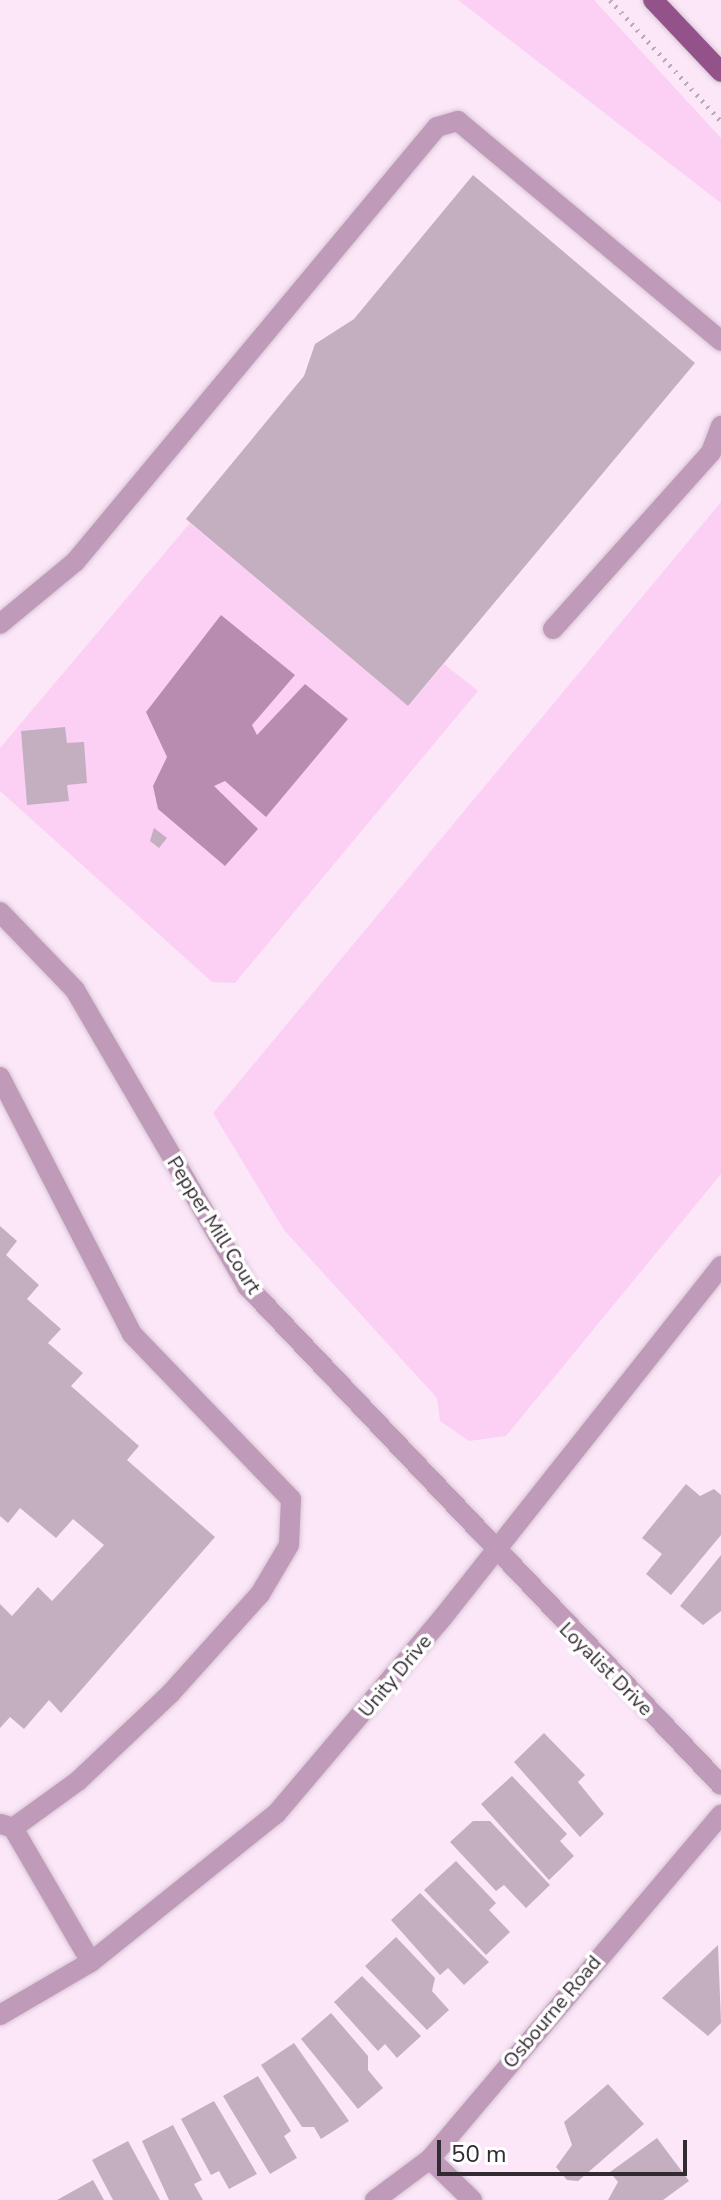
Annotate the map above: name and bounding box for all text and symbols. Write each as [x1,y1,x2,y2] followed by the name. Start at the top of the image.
[162,1152,266,1298] street label: Pepper Mill Court
[554,1617,658,1721] street label: Loyalist Drive
[353,1630,437,1722] street label: Unity Drive
[498,1951,606,2073] street label: Osbourne Road
[441,2124,691,2174] scale bar
[451,2138,507,2170] text: 50 m

